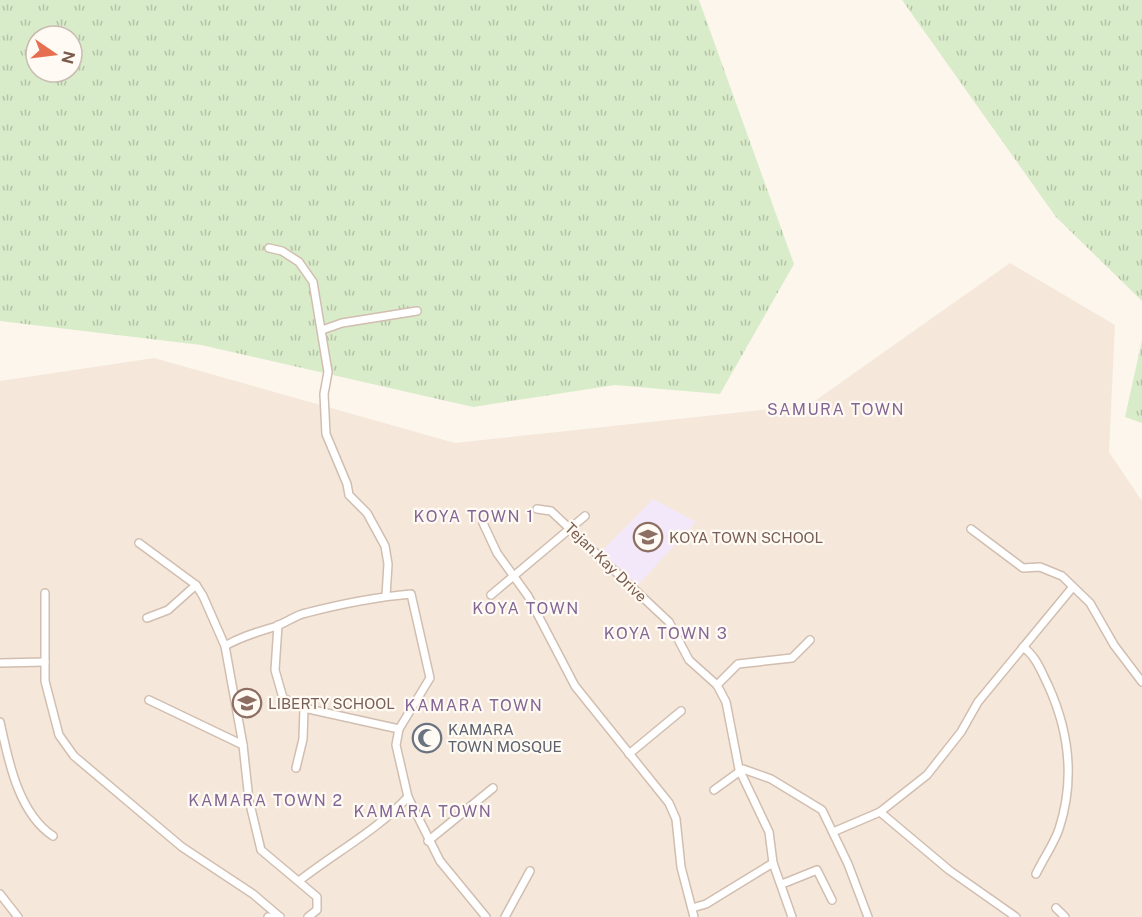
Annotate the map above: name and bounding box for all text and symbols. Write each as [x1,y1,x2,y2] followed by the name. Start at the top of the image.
[24,24,84,84] north arrow
[57,49,79,66] text: N
[767,400,905,419] district label: SAMURA TOWN
[413,507,535,526] district label: KOYA TOWN 1
[562,519,650,605] street label: Tejan Kay Drive
[632,521,664,553] school or university icon: KOYA TOWN SCHOOL
[669,529,823,546] place label: KOYA TOWN SCHOOL
[472,599,580,618] district label: KOYA TOWN
[604,624,728,643] district label: KOYA TOWN 3
[231,687,263,719] school or university icon: LIBERTY SCHOOL
[268,695,395,712] place label: LIBERTY SCHOOL
[405,696,543,715] district label: KAMARA TOWN
[448,721,562,755] place label: KAMARA TOWN MOSQUE
[411,722,443,754] mosque icon: KAMARA TOWN MOSQUE
[188,791,344,810] district label: KAMARA TOWN 2
[354,802,492,821] district label: KAMARA TOWN

